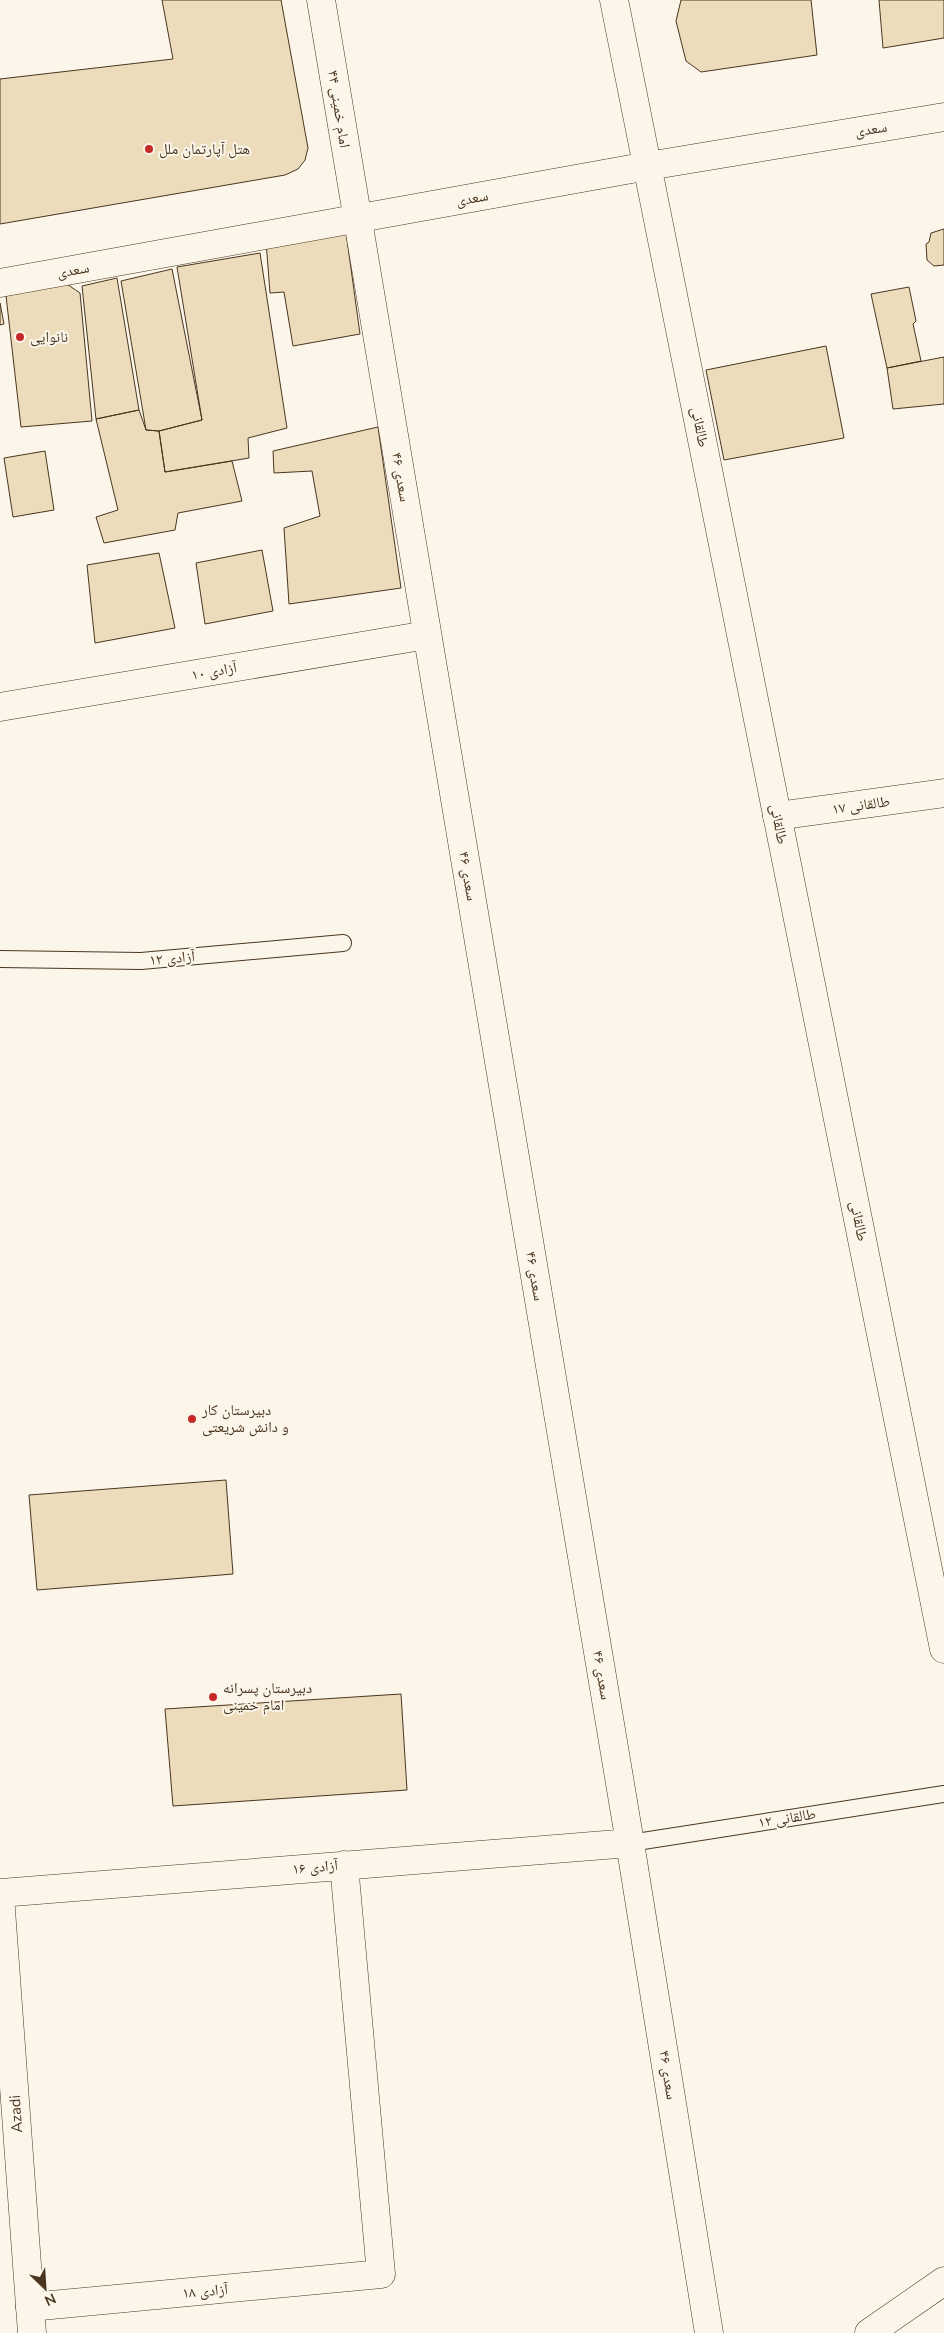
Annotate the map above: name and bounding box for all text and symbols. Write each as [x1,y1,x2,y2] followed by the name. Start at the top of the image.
[323,69,355,149] street label: امام خمینی ۴۴
[853,117,889,141] street label: سعدی
[159,139,250,159] place label: هتل آپارتمان ملل
[143,143,155,155] marker: هتل آپارتمان ملل
[454,185,490,211] street label: سعدی
[55,257,91,283] street label: سعدی
[30,327,68,347] place label: نانوایی
[14,331,26,343] marker: نانوایی
[686,405,714,449] street label: طالقانی
[387,451,415,503] street label: سعدی ۴۶
[190,657,239,685] street label: آزادی ۱۰
[831,791,891,819] street label: طالقانی ۱۷
[765,802,793,846] street label: طالقانی
[454,850,482,902] street label: سعدی ۴۶
[148,946,197,970] street label: آزادی ۱۲
[845,1199,873,1243] street label: طالقانی
[521,1250,549,1302] street label: سعدی ۴۶
[201,1400,289,1437] place label: دبیرستان کار و دانش شریعتی
[186,1413,198,1425] marker: دبیرستان کار و دانش شریعتی
[588,1649,616,1701] street label: سعدی ۴۶
[223,1678,312,1715] place label: دبیرستان پسرانه امام خمینی
[207,1691,219,1703] marker: دبیرستان پسرانه امام خمینی
[757,1804,817,1832] street label: طالقانی ۱۲
[291,1855,340,1879] street label: آزادی ۱۶
[654,2049,682,2101] street label: سعدی ۴۶
[5,2094,27,2134] street label: Azadi
[20,2263,70,2313] north arrow
[181,2279,230,2303] street label: آزادی ۱۸
[42,2289,59,2310] text: N

